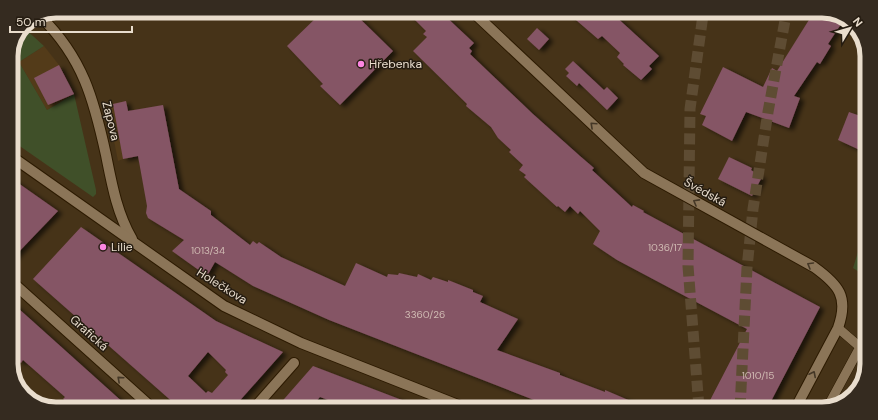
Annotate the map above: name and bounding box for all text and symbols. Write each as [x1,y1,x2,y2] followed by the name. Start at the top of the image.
[10,8,132,34] scale bar
[830,8,870,48] north arrow
[16,14,45,30] text: 50 m
[850,14,866,29] text: N
[369,56,422,72] place label: Hřebenka
[356,59,366,69] marker: Hřebenka
[98,100,124,142] street label: Zapova
[590,122,598,130] one-way arrow
[681,174,729,210] street label: Švédská
[693,199,701,207] one-way arrow
[111,239,133,255] place label: Lilie
[648,241,682,254] house number: 1036/17
[98,242,108,252] marker: Lilie
[191,244,225,257] house number: 1013/34
[807,263,814,270] one-way arrow
[194,264,250,308] street label: Holečkova
[405,308,445,321] house number: 3360/26
[66,312,112,354] street label: Grafická
[742,369,774,382] house number: 1010/15
[809,371,816,378] one-way arrow
[117,376,125,384] one-way arrow

